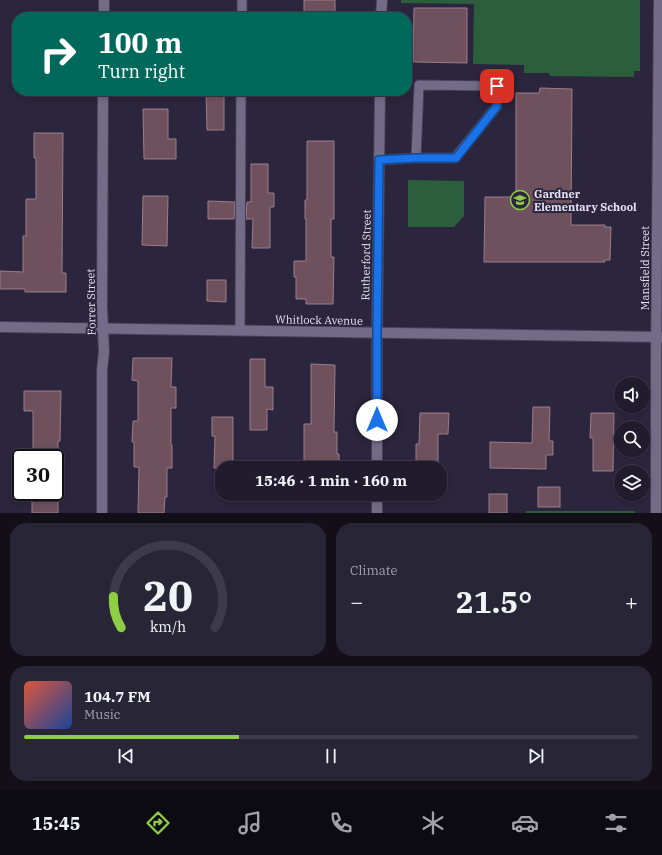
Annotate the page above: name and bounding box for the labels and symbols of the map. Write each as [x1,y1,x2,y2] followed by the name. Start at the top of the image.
[480,69,514,103] pin
[534,187,637,214] place label: Gardner Elementary School
[509,189,531,211] school or university icon: Gardner Elementary School
[358,209,374,300] street label: Rutherford Street
[638,226,652,310] street label: Mansfield Street
[83,268,99,335] street label: Forrer Street
[275,312,363,328] street label: Whitlock Avenue
[356,399,398,441] position arrow
[12,449,64,501] speed limit sign: 30

